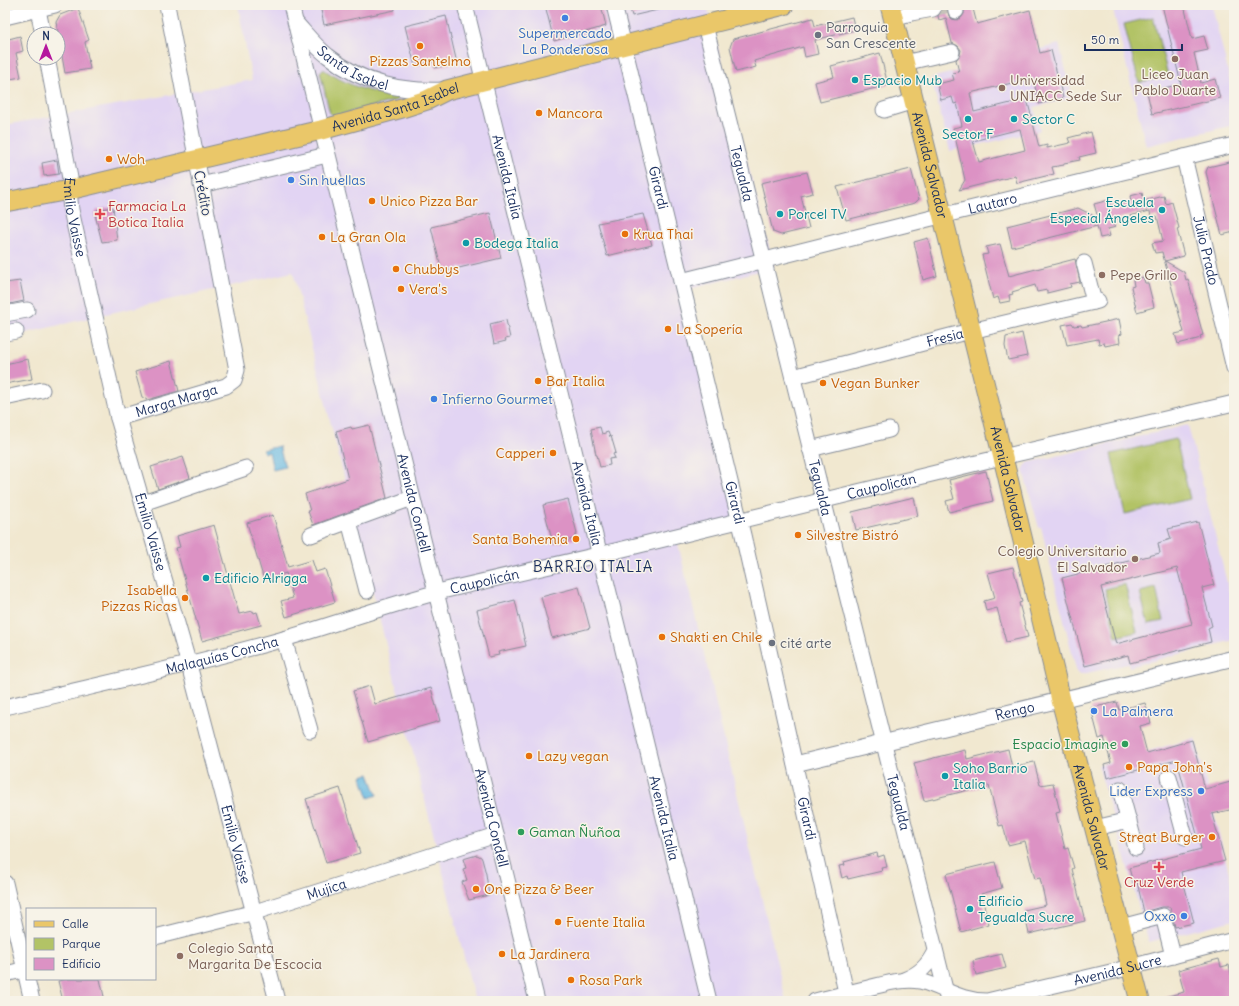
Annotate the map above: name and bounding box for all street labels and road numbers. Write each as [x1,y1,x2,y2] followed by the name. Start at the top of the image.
[313,42,390,94] street label: Santa Isabel
[330,78,461,136] street label: Avenida Santa Isabel
[908,110,952,221] street label: Avenida Salvador
[488,133,526,221] street label: Avenida Italia
[726,144,758,203] street label: Tegualda
[645,164,672,211] street label: Girardi
[190,169,216,217] street label: Crédito
[60,177,90,259] street label: Emilio Vaisse
[966,189,1019,218] street label: Lautaro
[1189,214,1223,287] street label: Julio Prado
[924,324,965,351] street label: Fresia
[133,380,220,421] street label: Marga Marga
[986,424,1030,535] street label: Avenida Salvador
[393,452,435,554] street label: Avenida Condell
[805,458,836,518] street label: Tegualda
[568,459,606,548] street label: Avenida Italia
[845,469,918,503] street label: Caupolicán
[721,479,749,526] street label: Girardi
[131,491,171,573] street label: Emilio Vaisse
[448,564,521,598] street label: Caupolicán
[164,632,280,678] street label: Malaquías Concha
[993,697,1036,724] street label: Rengo
[1069,762,1114,873] street label: Avenida Salvador
[471,766,513,869] street label: Avenida Condell
[883,772,914,832] street label: Tegualda
[645,774,683,862] street label: Avenida Italia
[793,795,820,842] street label: Girardi
[217,803,255,886] street label: Emilio Vaisse
[304,874,349,904] street label: Mujica
[1072,950,1163,989] street label: Avenida Sucre

